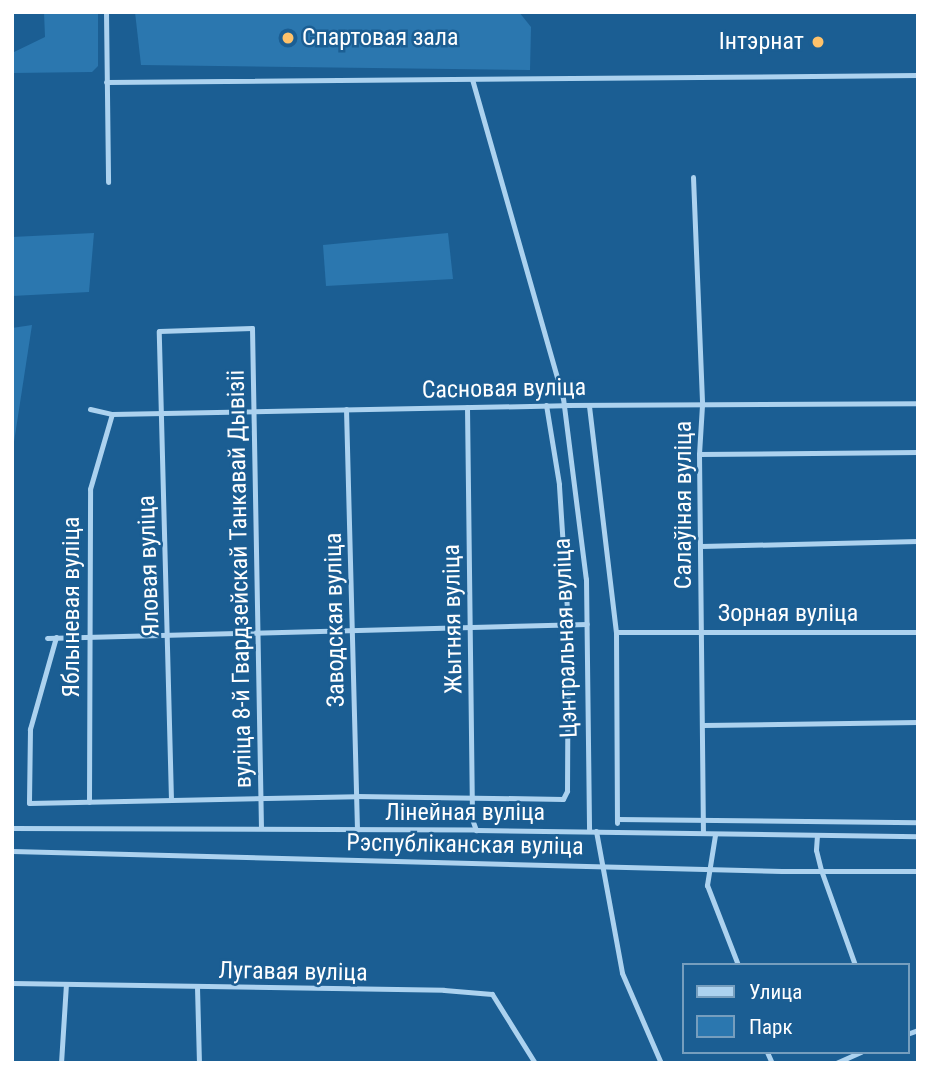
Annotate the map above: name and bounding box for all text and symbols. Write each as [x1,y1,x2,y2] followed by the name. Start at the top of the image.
[302,24,459,52] place label: Спартовая зала
[719,28,804,56] place label: Інтэрнат
[280,30,296,46] marker: Спартовая зала
[810,34,826,50] marker: Інтэрнат
[222,369,258,789] street label: вуліца 8-й Гвардзейскай Танкавай Дывізіі
[422,373,586,405] street label: Сасновая вуліца
[670,421,698,589] street label: Салаўіная вуліца
[132,495,166,637] street label: Яловая вуліца
[58,516,86,698] street label: Яблыневая вуліца
[319,532,351,708] street label: Заводская вуліца
[548,537,584,739] street label: Цэнтральная вуліца
[437,544,469,694] street label: Жытняя вуліца
[718,600,858,628] street label: Зорная вуліца
[385,799,545,827] street label: Лінейная вуліца
[346,829,584,861] street label: Рэспубліканская вуліца
[218,956,368,988] street label: Лугавая вуліца
[682,963,909,1054] legend
[749,980,802,1004] text: Улица
[749,1015,793,1039] text: Парк

